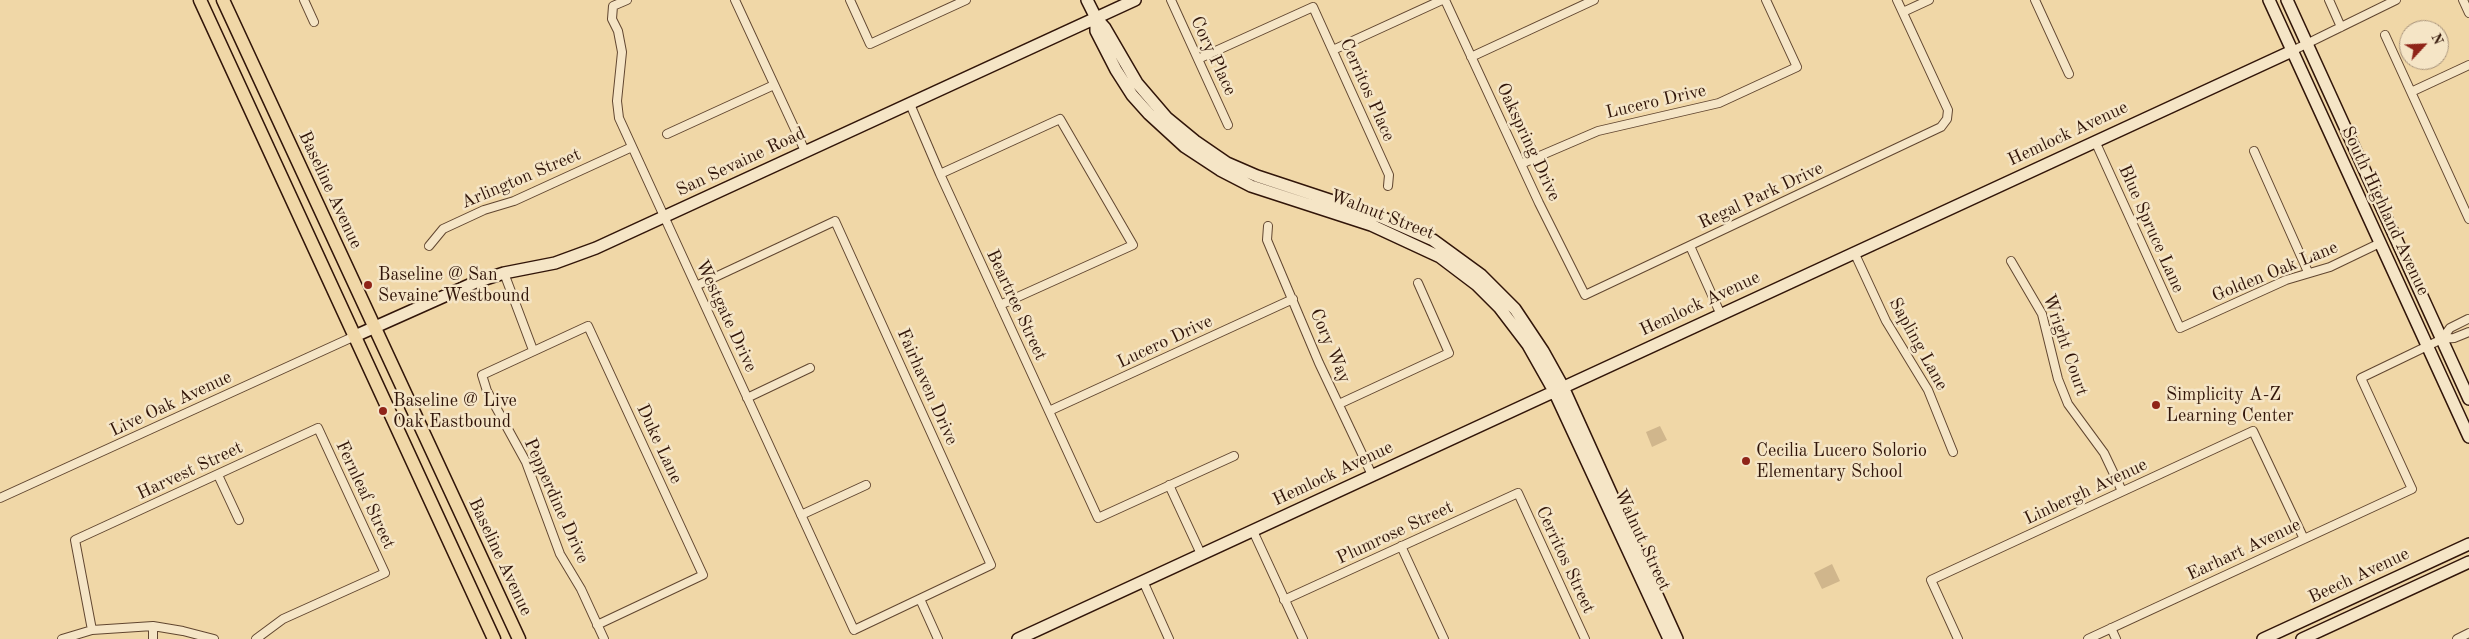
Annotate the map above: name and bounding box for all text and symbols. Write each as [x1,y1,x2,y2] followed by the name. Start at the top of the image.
[1185,13,1241,99] street label: Cory Place
[2399,20,2449,70] north arrow
[2428,31,2445,47] text: N
[1335,35,1399,145] street label: Cerritos Place
[1491,79,1565,205] street label: Oakspring Drive
[1604,80,1708,124] street label: Lucero Drive
[2005,97,2131,171] street label: Hemlock Avenue
[673,123,809,201] street label: San Sevaine Road
[2336,123,2434,299] street label: South Highland Avenue
[293,128,367,252] street label: Baseline Avenue
[458,144,584,214] street label: Arlington Street
[1695,158,1827,234] street label: Regal Park Drive
[2113,162,2189,296] street label: Blue Spruce Lane
[1327,185,1437,245] street label: Walnut Street
[2209,237,2341,307] street label: Golden Oak Lane
[981,246,1051,364] street label: Beartree Street
[691,256,761,376] street label: Westgate Drive
[378,264,530,306] place label: Baseline @ San Sevaine Westbound
[1637,267,1763,341] street label: Hemlock Avenue
[362,279,374,291] marker: Baseline @ San Sevaine Westbound
[2037,291,2093,399] street label: Wright Court
[1884,294,1952,394] street label: Sapling Lane
[1305,305,1355,387] street label: Cory Way
[1114,311,1216,373] street label: Lucero Drive
[892,325,962,449] street label: Fairhaven Drive
[107,366,235,442] street label: Live Oak Avenue
[2166,384,2294,426] place label: Simplicity A-Z Learning Center
[393,390,517,432] place label: Baseline @ Live Oak Eastbound
[2150,399,2162,411] marker: Simplicity A-Z Learning Center
[631,401,687,487] street label: Duke Lane
[377,405,389,417] marker: Baseline @ Live Oak Eastbound
[519,435,593,567] street label: Pepperdine Drive
[134,437,246,505] street label: Harvest Street
[330,437,400,553] street label: Fernleaf Street
[1270,437,1396,511] street label: Hemlock Avenue
[1756,440,1927,482] place label: Cecilia Lucero Solorio Elementary School
[2021,454,2151,530] street label: Linbergh Avenue
[1740,455,1752,467] marker: Cecilia Lucero Solorio Elementary School
[1609,486,1675,594] street label: Walnut Street
[463,495,537,619] street label: Baseline Avenue
[1333,497,1457,569] street label: Plumrose Street
[1531,503,1599,617] street label: Cerritos Street
[2184,514,2304,586] street label: Earhart Avenue
[2305,543,2413,609] street label: Beech Avenue

